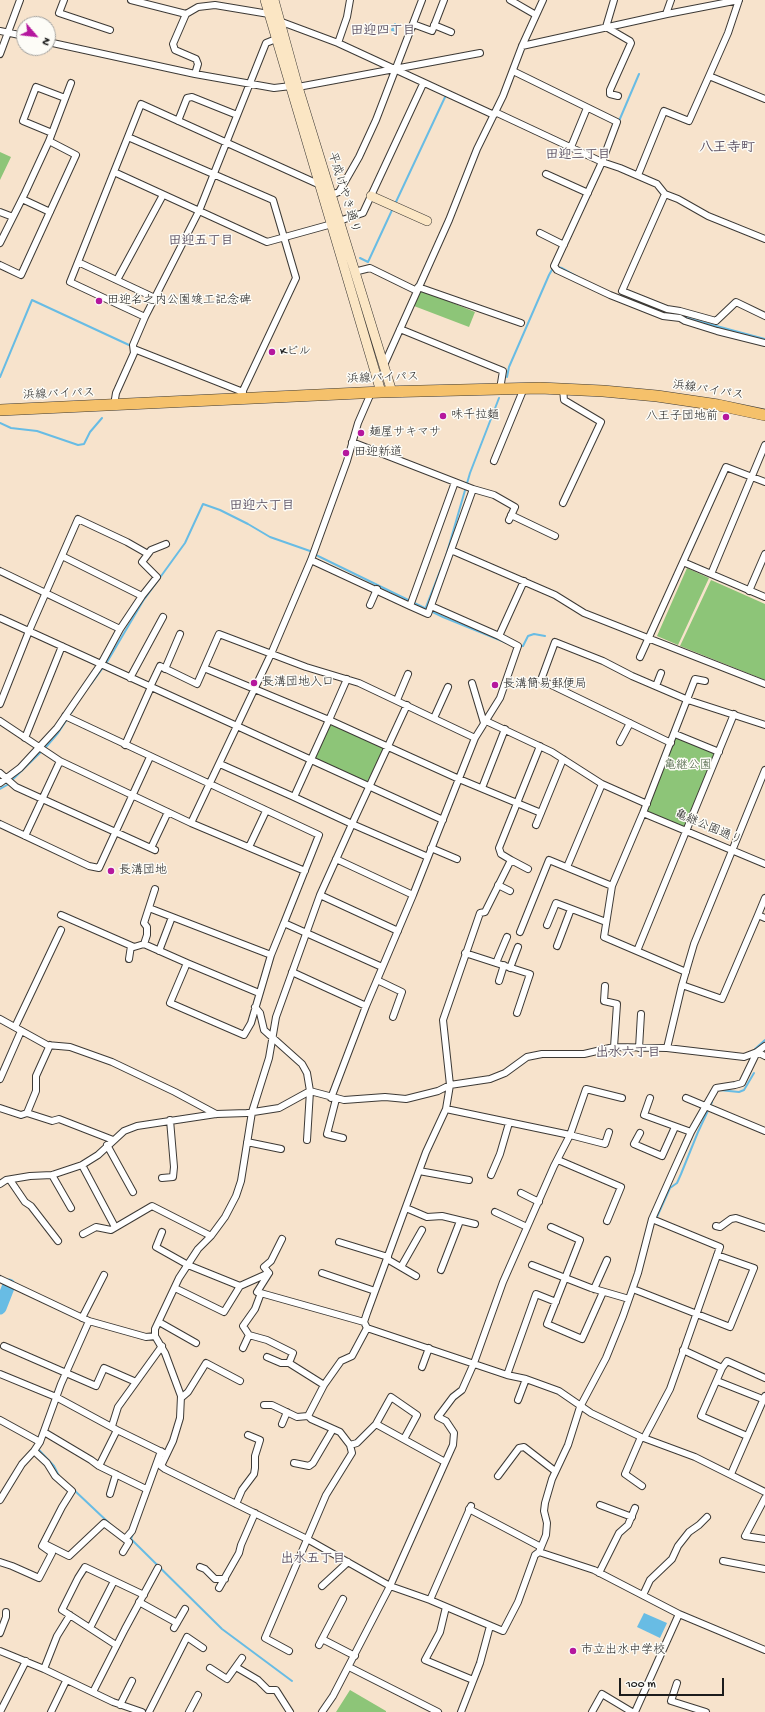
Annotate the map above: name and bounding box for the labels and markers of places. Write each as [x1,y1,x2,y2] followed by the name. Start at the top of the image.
[107,294,251,308] place label: 田迎名之内公園竣工記念碑
[94,296,104,306] marker: 田迎名之内公園竣工記念碑
[280,345,311,359] place label: Kビル
[267,347,277,357] marker: Kビル
[451,409,499,423] place label: 味千拉麵
[646,410,718,424] place label: 八王子団地前
[438,411,448,421] marker: 味千拉麵
[721,412,731,422] marker: 八王子団地前
[369,426,441,440] place label: 麺屋サキマサ
[356,428,366,438] marker: 麺屋サキマサ
[354,446,402,460] place label: 田迎新道
[341,448,351,458] marker: 田迎新道
[262,676,334,690] place label: 長溝団地入口
[249,678,259,688] marker: 長溝団地入口
[503,678,587,692] place label: 長溝簡易郵便局
[490,680,500,690] marker: 長溝簡易郵便局
[119,864,167,878] place label: 長溝団地
[106,866,116,876] marker: 長溝団地
[581,1644,665,1658] place label: 市立出水中学校
[568,1646,578,1656] marker: 市立出水中学校

